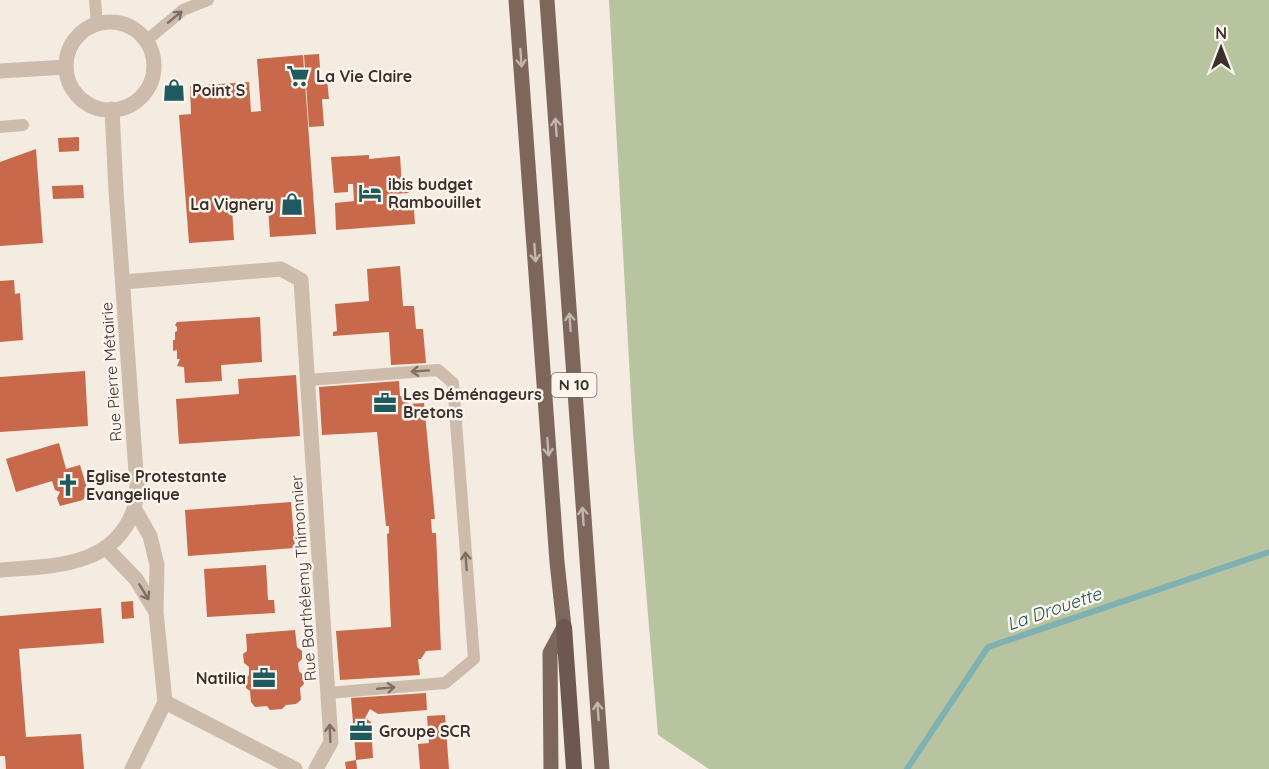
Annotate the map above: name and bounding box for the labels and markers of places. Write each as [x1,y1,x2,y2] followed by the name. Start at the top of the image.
[285,63,311,89] supermarket icon: La Vie Claire
[316,66,412,86] place label: La Vie Claire
[161,77,187,103] shop icon: Point S
[192,80,245,100] place label: Point S
[388,174,482,212] place label: ibis budget Rambouillet
[357,180,383,206] hotel icon: ibis budget Rambouillet
[279,191,305,217] shop icon: La Vignery
[190,194,274,214] place label: La Vignery
[403,384,542,422] place label: Les Déménageurs Bretons
[372,390,398,416] office icon: Les Déménageurs Bretons
[86,466,227,504] place label: Eglise Protestante Evangelique
[55,472,81,498] church icon: Eglise Protestante Evangelique
[251,665,277,691] office icon: Natilia
[196,668,246,688] place label: Natilia
[348,718,374,744] office icon: Groupe SCR
[379,721,471,741] place label: Groupe SCR

